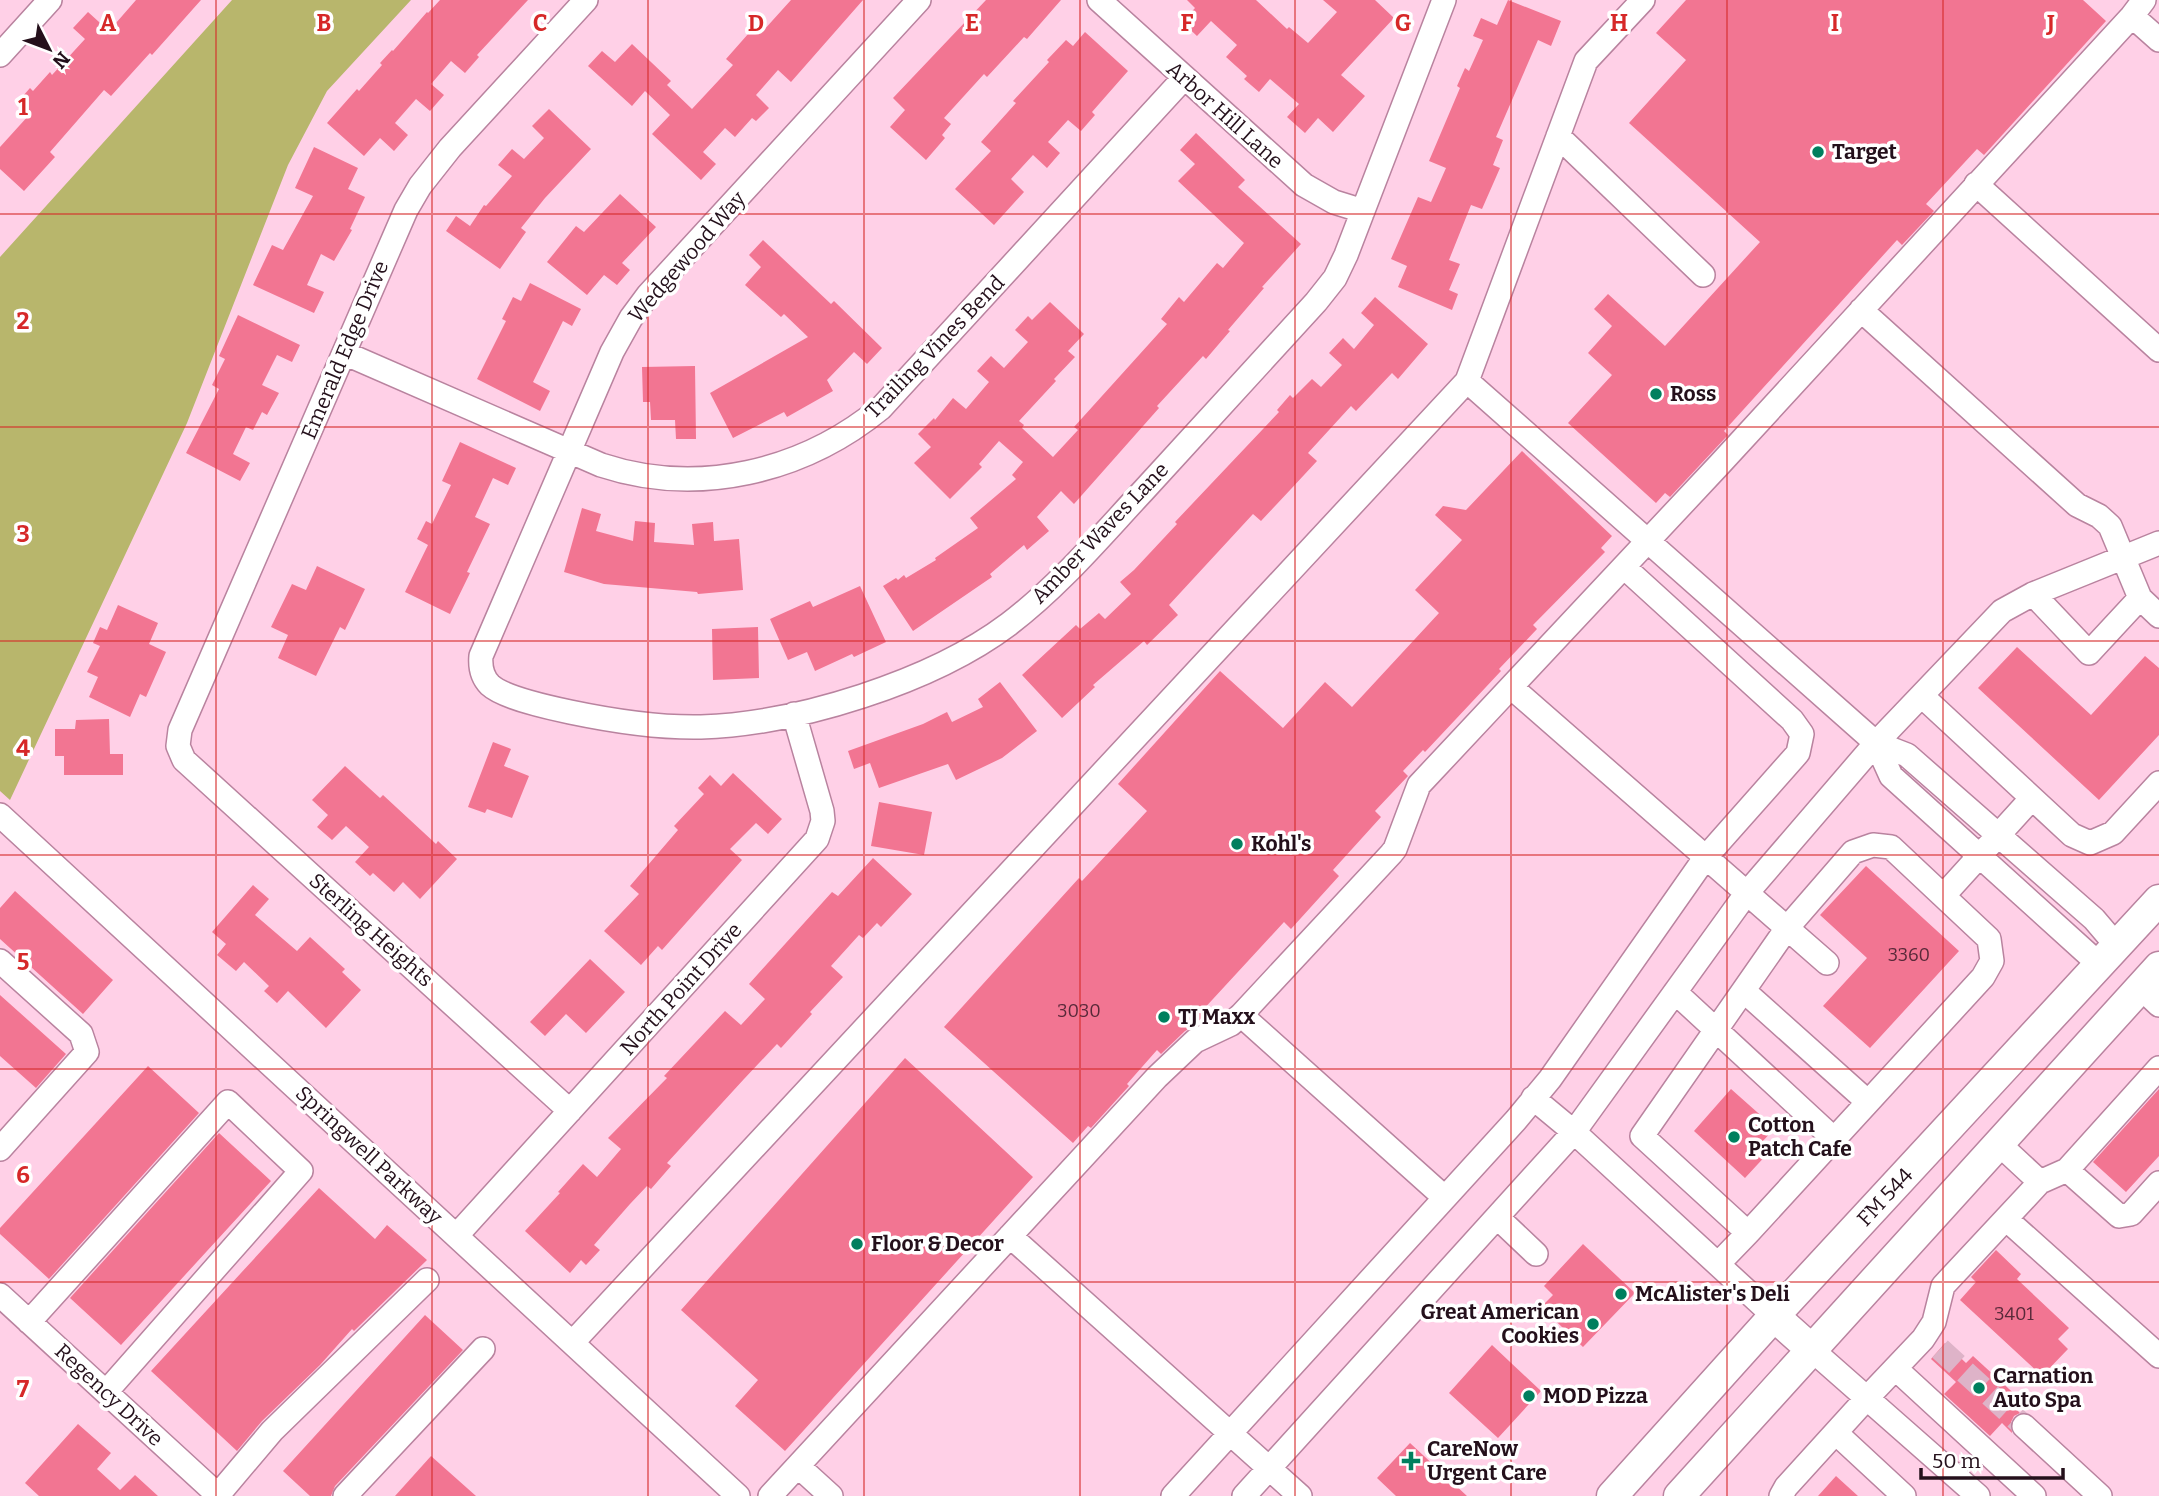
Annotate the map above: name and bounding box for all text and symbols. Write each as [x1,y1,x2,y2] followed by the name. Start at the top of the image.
[100,9,117,37] text: A
[317,9,331,37] text: B
[533,9,547,37] text: C
[748,9,764,37] text: D
[965,9,979,37] text: E
[1181,9,1194,37] text: F
[1395,9,1412,37] text: G
[1610,9,1628,37] text: H
[1831,9,1839,37] text: I
[2045,9,2055,37] text: J
[14,14,84,84] north arrow
[48,47,75,73] text: N
[1161,56,1289,174] street label: Arbor Hill Lane
[18,93,28,121] text: 1
[1832,139,1898,165] place label: Target
[1810,144,1826,160] marker: Target
[623,185,752,328] street label: Wedgewood Way
[296,257,394,443] street label: Emerald Edge Drive
[860,270,1010,424] street label: Trailing Vines Bend
[17,307,30,335] text: 2
[1670,381,1716,407] place label: Ross
[1648,386,1664,402] marker: Ross
[1026,457,1174,609] street label: Amber Waves Lane
[16,520,30,548] text: 3
[16,734,30,762] text: 4
[1251,831,1311,857] place label: Kohl's
[1229,836,1245,852] marker: Kohl's
[304,868,438,992] street label: Sterling Heights
[615,917,747,1061] street label: North Point Drive
[1888,944,1930,966] house number: 3360
[17,948,29,976] text: 5
[1057,1000,1101,1022] house number: 3030
[1178,1004,1255,1030] place label: TJ Maxx
[1156,1009,1172,1025] marker: TJ Maxx
[290,1080,448,1230] street label: Springwell Parkway
[1748,1112,1852,1162] place label: Cotton Patch Cafe
[1726,1129,1742,1145] marker: Cotton Patch Cafe
[16,1161,30,1189] text: 6
[1852,1163,1918,1231] street label: FM 544
[871,1231,1004,1257] place label: Floor & Decor
[849,1236,865,1252] marker: Floor & Decor
[1635,1281,1790,1307] place label: McAlister's Deli
[1613,1286,1629,1302] marker: McAlister's Deli
[1421,1299,1579,1349] place label: Great American Cookies
[1994,1303,2034,1325] house number: 3401
[1585,1316,1601,1332] marker: Great American Cookies
[49,1338,169,1452] street label: Regency Drive
[1993,1363,2094,1413] place label: Carnation Auto Spa
[17,1375,30,1403] text: 7
[1971,1380,1987,1396] marker: Carnation Auto Spa
[1543,1383,1648,1409] place label: MOD Pizza
[1521,1388,1537,1404] marker: MOD Pizza
[1427,1436,1547,1486] place label: CareNow Urgent Care
[1921,1436,2063,1480] scale bar
[1932,1448,1981,1474] text: 50 m
[1401,1451,1421,1471] marker: CareNow Urgent Care

